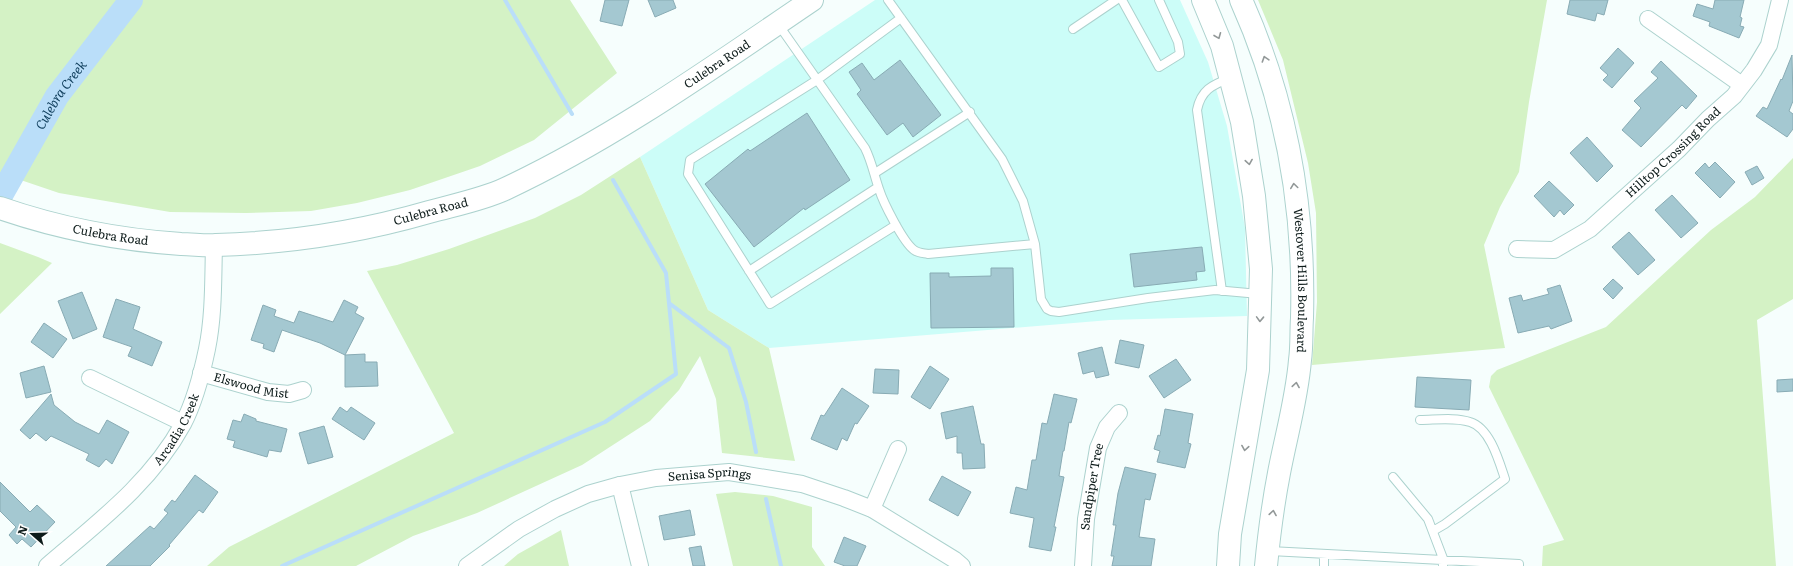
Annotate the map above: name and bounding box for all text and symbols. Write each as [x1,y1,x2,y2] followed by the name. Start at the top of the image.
[1213,32,1221,39] one-way arrow
[680,34,754,92] street label: Culebra Road
[30,55,91,133] water label: Culebra Creek
[1261,56,1270,63] one-way arrow
[1621,101,1725,201] street label: Hilltop Crossing Road
[1244,159,1252,165] one-way arrow
[1290,183,1299,189] one-way arrow
[391,192,470,229] street label: Culebra Road
[1289,207,1312,354] street label: Westover Hills Boulevard
[71,219,150,249] street label: Culebra Road
[1255,316,1264,322] one-way arrow
[212,367,290,402] street label: Elswood Mist
[1291,382,1300,388] one-way arrow
[148,390,203,469] street label: Arcadia Creek
[1075,439,1107,531] street label: Sandpiper Tree
[1241,445,1249,451] one-way arrow
[667,462,753,485] street label: Senisa Springs
[1268,510,1277,516] one-way arrow
[12,514,52,554] north arrow
[13,523,31,537] text: N

